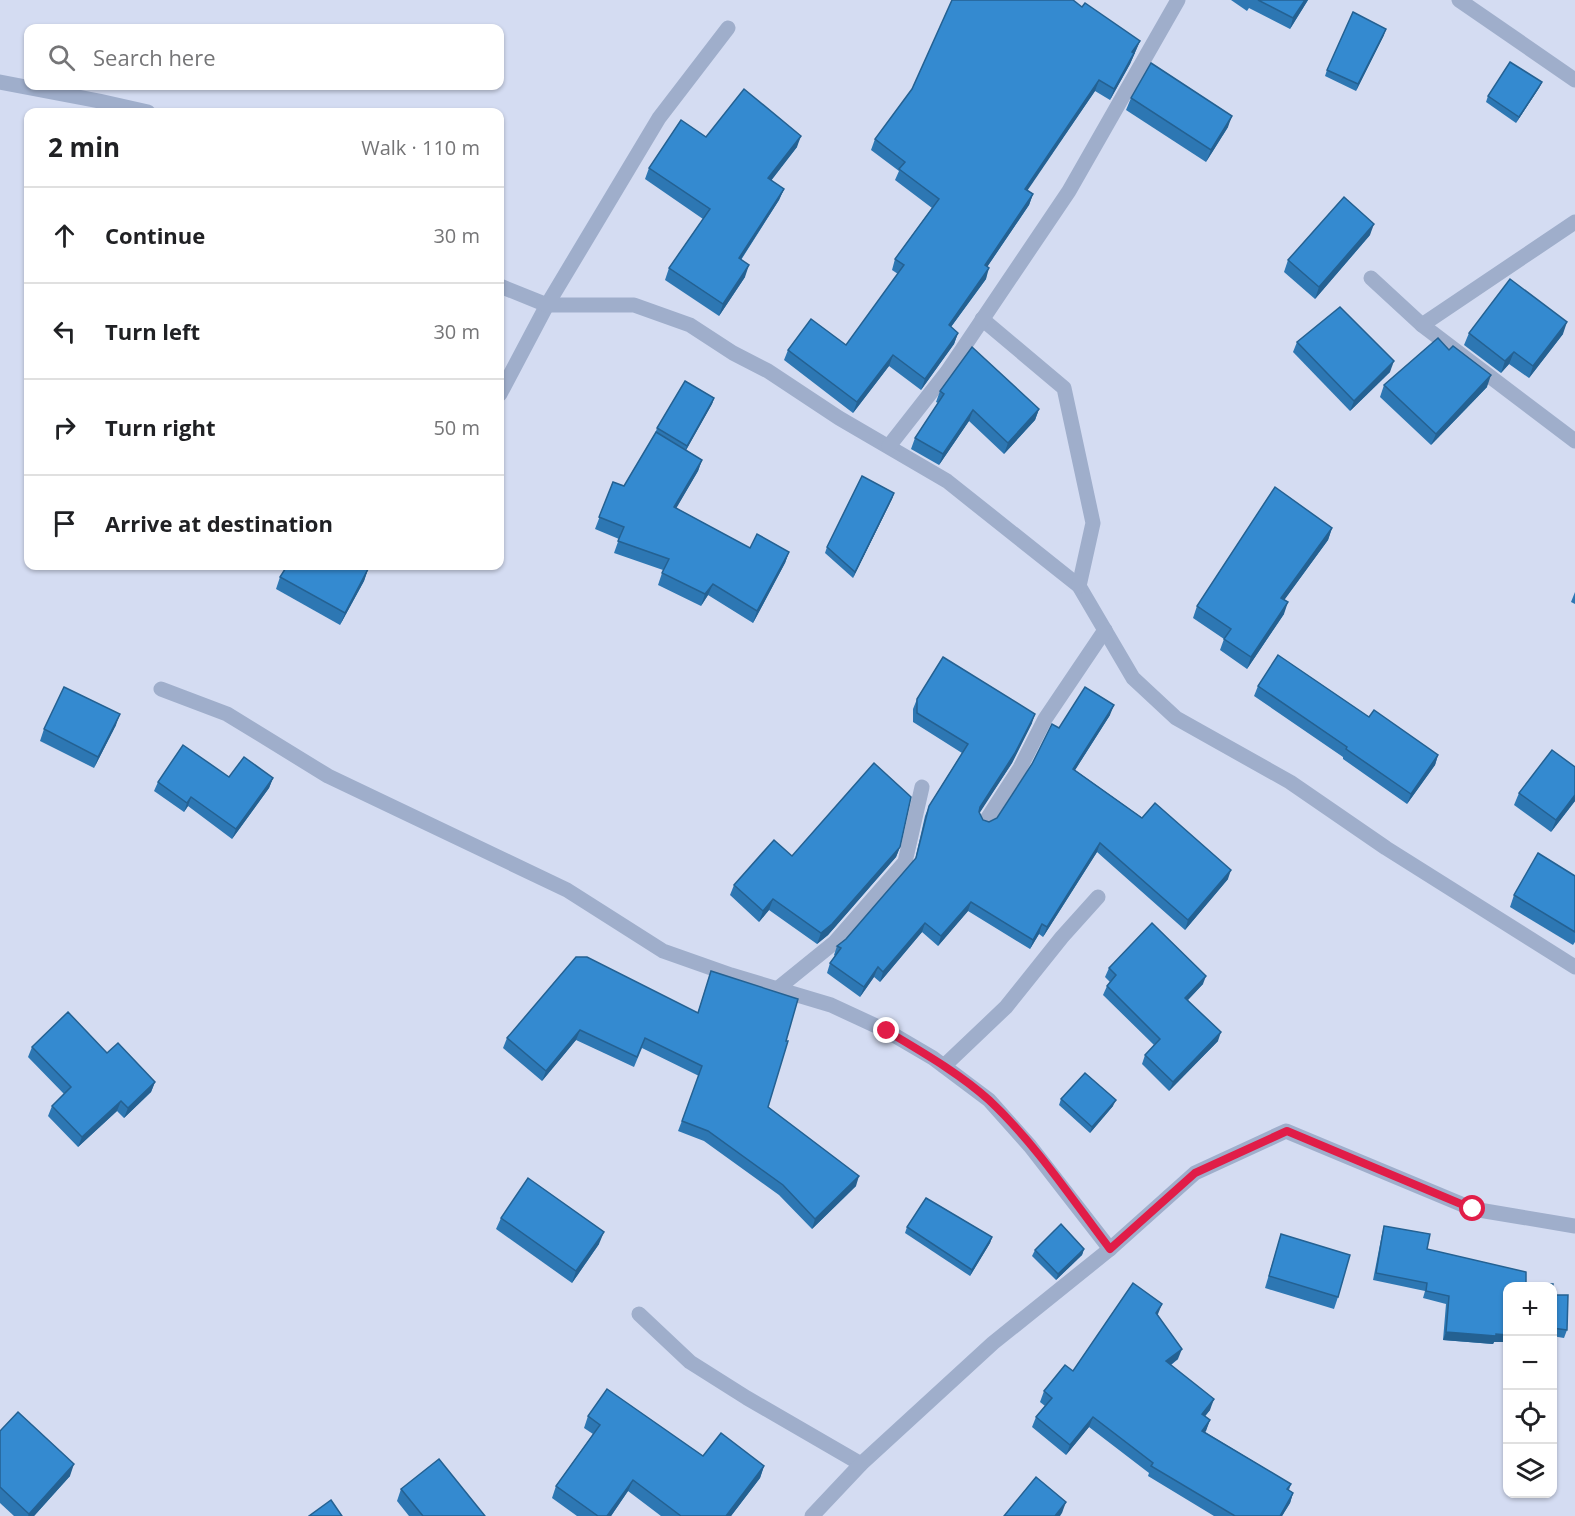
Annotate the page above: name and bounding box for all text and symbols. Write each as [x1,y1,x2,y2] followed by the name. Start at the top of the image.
[24,24,504,90] search box
[45,41,78,74] icon: search
[93,42,216,72] text: Search here
[48,129,120,165] text: 2 min
[361,134,480,161] text: Walk · 110 m
[48,219,81,252] icon: ahead
[105,220,205,250] text: Continue
[433,222,480,249] text: 30 m
[48,315,81,348] icon: left
[105,316,200,346] text: Turn left
[433,318,480,345] text: 30 m
[48,411,81,444] icon: right
[105,412,216,442] text: Turn right
[433,414,480,441] text: 50 m
[48,507,81,540] icon: arrive
[105,508,333,538] text: Arrive at destination
[873,1017,899,1043] route end
[1459,1195,1485,1221] route start
[1503,1282,1557,1498] map controls
[1503,1282,1557,1336] button: +
[1503,1336,1557,1390] button: −
[1503,1390,1557,1444] button: locate
[1503,1444,1557,1498] button: layers

